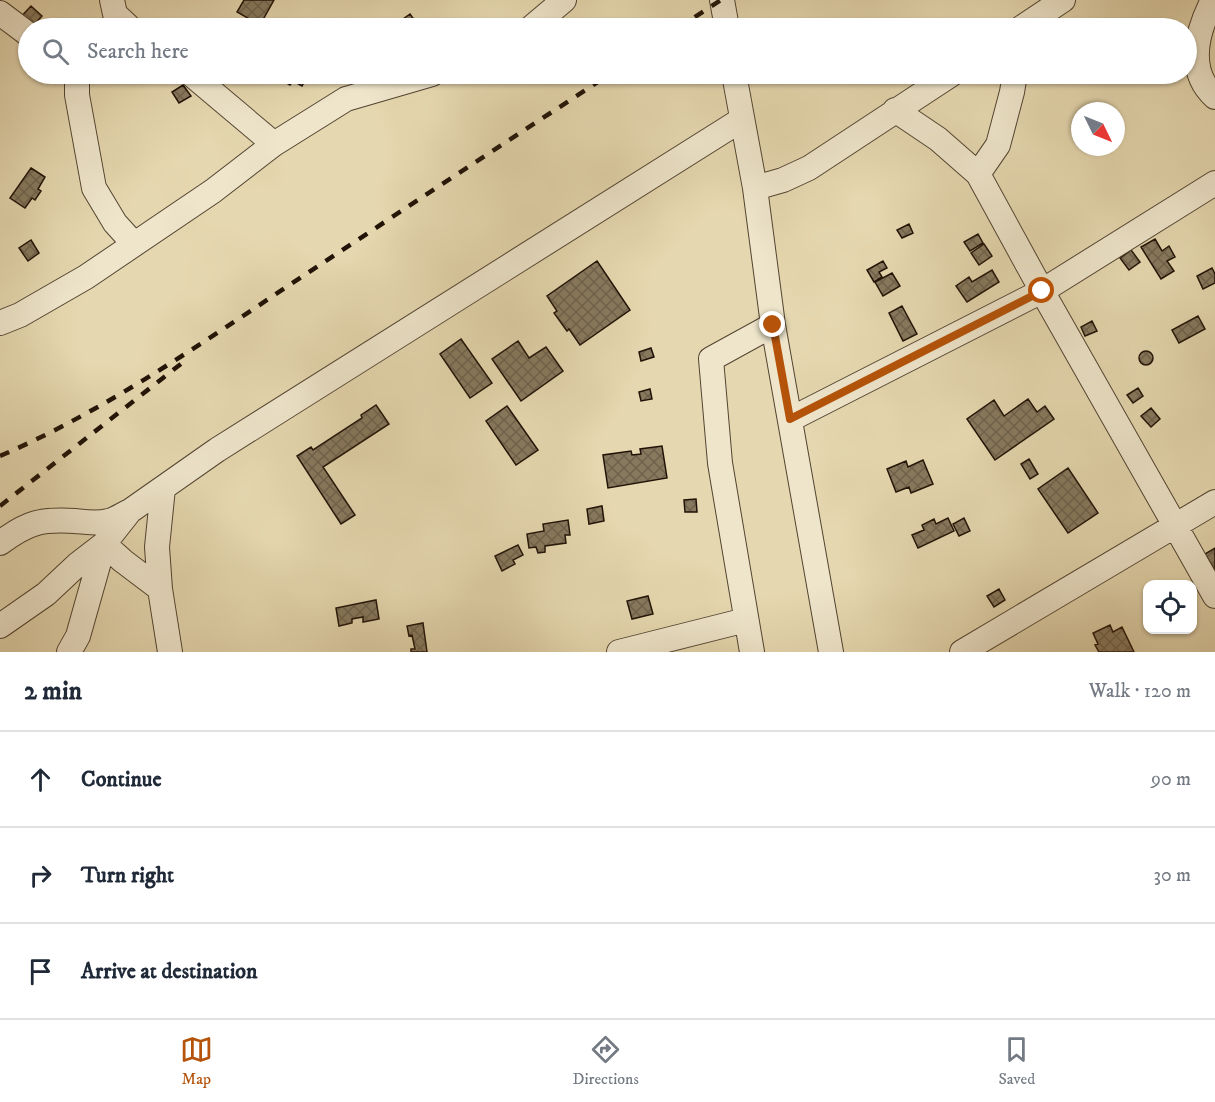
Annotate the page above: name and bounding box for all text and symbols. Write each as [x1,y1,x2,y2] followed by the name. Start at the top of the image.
[18,18,1197,84] search box
[39,35,72,68] icon: search
[87,38,189,65] text: Search here
[1071,102,1125,156] north arrow
[1028,277,1054,303] route start
[759,311,785,337] route end
[1143,580,1197,634] map controls
[1143,580,1197,634] button: locate
[24,675,82,708] text: 2 min
[1089,679,1191,704] text: Walk · 120 m
[24,763,57,796] icon: ahead
[81,766,162,793] text: Continue
[1151,767,1191,792] text: 90 m
[24,859,57,892] icon: right
[81,862,174,889] text: Turn right
[1153,863,1191,888] text: 30 m
[24,955,57,988] icon: arrive
[81,958,258,985] text: Arrive at destination
[180,1033,213,1089] tab: Map
[572,1033,639,1089] tab: Directions
[998,1033,1035,1089] tab: Saved

